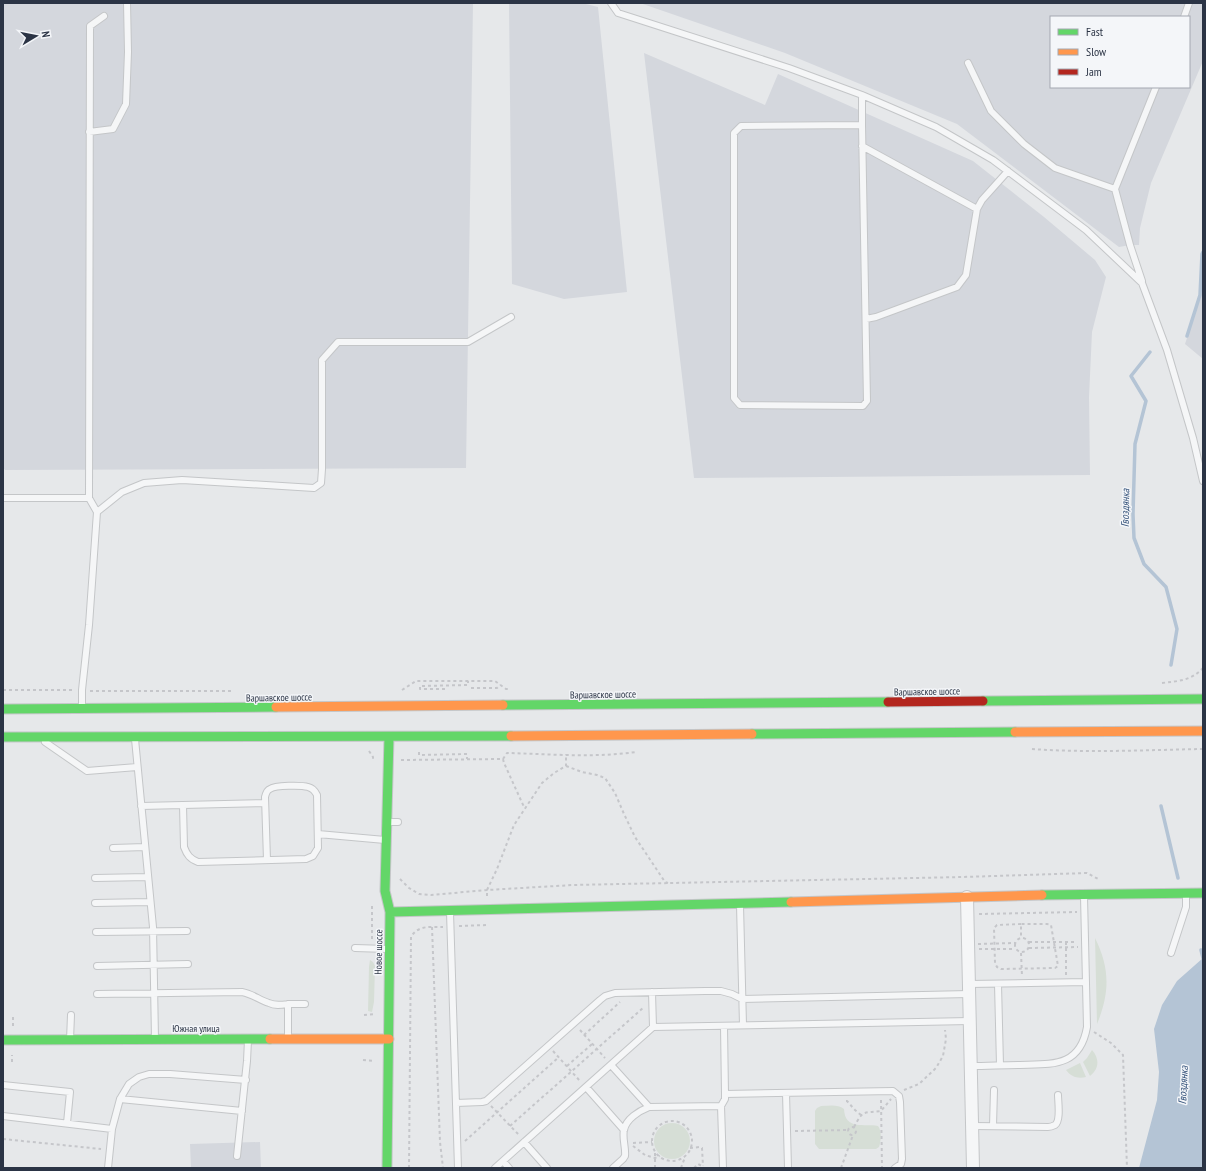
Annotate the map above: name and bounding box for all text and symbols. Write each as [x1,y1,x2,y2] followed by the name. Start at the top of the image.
[16,16,56,56] north arrow
[1050,16,1190,88] legend
[1086,24,1104,39] text: Fast
[38,30,53,38] text: N
[1086,44,1107,59] text: Slow
[1085,64,1102,79] text: Jam
[1118,488,1132,527] water label: Гвоздянка
[894,684,960,699] street label: Варшавское шоссе
[570,687,636,702] street label: Варшавское шоссе
[246,690,312,705] street label: Варшавское шоссе
[372,929,385,975] street label: Новое шоссе
[172,1022,220,1035] street label: Южная улица
[1175,1065,1191,1105] water label: Гвоздянка

